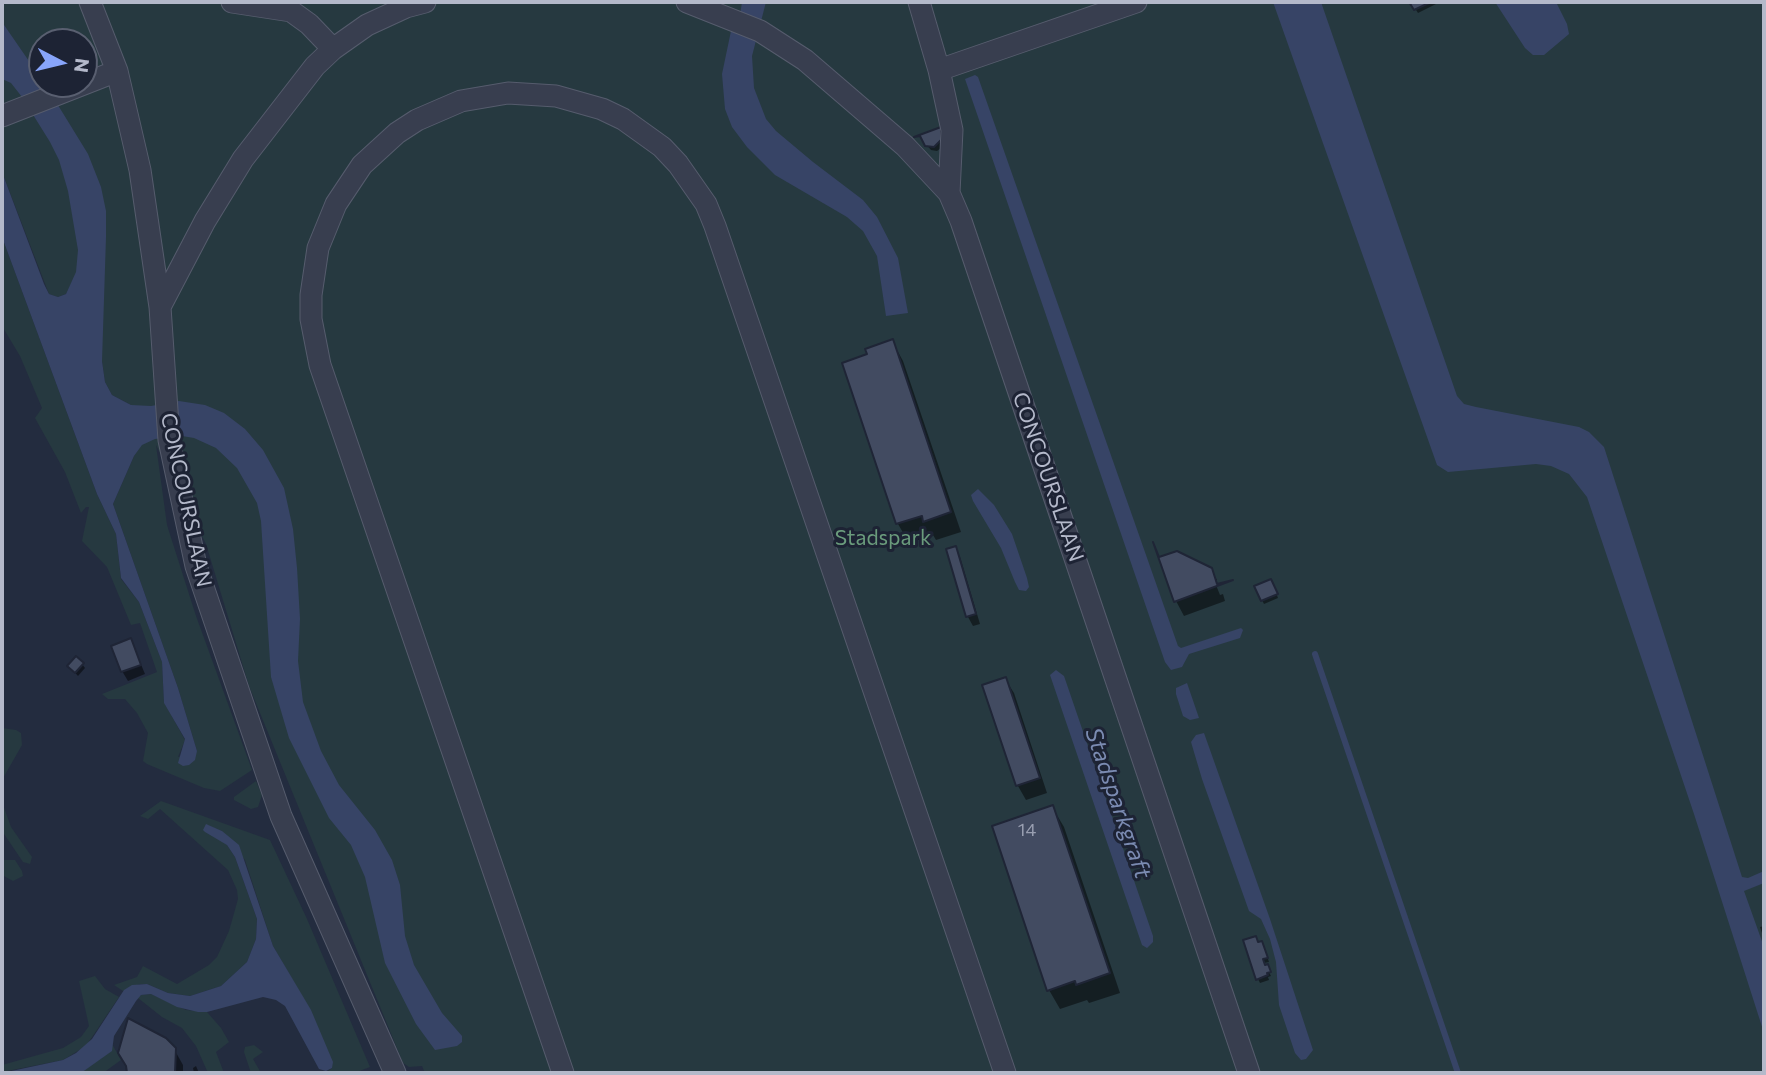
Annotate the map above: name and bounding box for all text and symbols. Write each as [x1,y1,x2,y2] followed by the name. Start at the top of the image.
[28,28,98,98] north arrow
[70,57,95,74] text: N
[1007,389,1089,565] street label: CONCOURSLAAN
[155,411,217,589] street label: CONCOURSLAAN
[835,525,931,551] park label: Stadspark
[1079,724,1157,882] water label: Stadsparkgraft
[1018,819,1036,841] house number: 14

